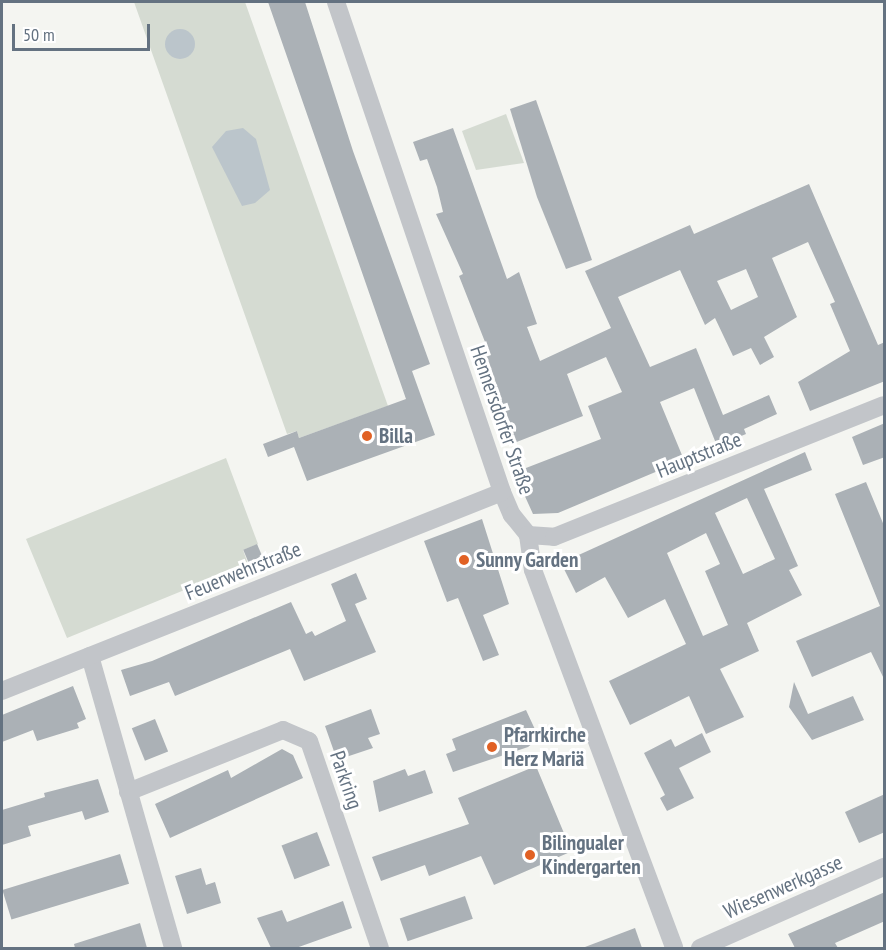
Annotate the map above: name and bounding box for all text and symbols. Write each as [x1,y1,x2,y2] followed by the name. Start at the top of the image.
[15,12,153,50] scale bar
[23,23,55,46] text: 50 m
[465,342,539,498] street label: Hennersdorfer Straße
[379,423,413,449] place label: Billa
[653,427,745,483] street label: Hauptstraße
[360,429,374,443] marker: Billa
[181,536,305,606] street label: Feuerwehrstraße
[476,547,579,573] place label: Sunny Garden
[457,553,471,567] marker: Sunny Garden
[504,722,586,772] place label: Pfarrkirche Herz Mariä
[485,740,499,754] marker: Pfarrkirche Herz Mariä
[324,748,368,812] street label: Parkring
[542,830,641,880] place label: Bilingualer Kindergarten
[523,848,537,862] marker: Bilingualer Kindergarten
[720,850,846,924] street label: Wiesenwerkgasse

